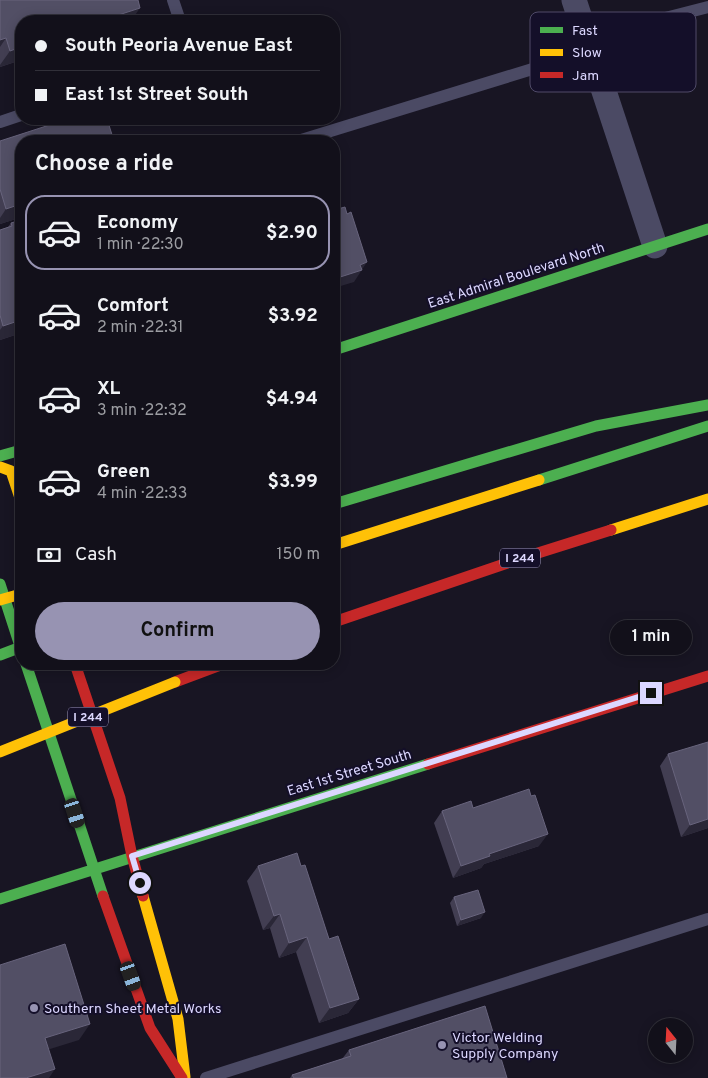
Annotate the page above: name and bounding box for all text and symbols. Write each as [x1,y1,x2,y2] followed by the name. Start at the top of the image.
[530,12,696,92] legend
[572,23,598,40] text: Fast
[65,34,293,58] text: South Peoria Avenue East
[572,45,602,62] text: Slow
[572,68,599,85] text: Jam
[65,83,248,107] text: East 1st Street South
[35,151,173,178] text: Choose a ride
[37,210,82,255] icon: car
[97,211,178,235] text: Economy
[266,221,318,245] text: $2.90
[97,235,184,255] text: 1 min · 22:30
[426,240,607,313] street label: East Admiral Boulevard North
[37,293,82,338] icon: car
[97,294,169,318] text: Comfort
[268,304,318,328] text: $3.92
[97,318,183,338] text: 2 min · 22:31
[37,376,82,421] icon: car
[97,377,120,401] text: XL
[266,387,318,411] text: $4.94
[97,401,187,421] text: 3 min · 22:32
[37,459,82,504] icon: car
[97,460,150,484] text: Green
[268,470,318,494] text: $3.99
[97,484,187,504] text: 4 min · 22:33
[35,541,63,569] icon: cash
[75,543,117,567] text: Cash
[277,545,320,565] text: 150 m
[500,548,540,568] road number: I 244
[35,602,320,660] button: Confirm
[610,620,692,656] callout: 1 min
[632,627,670,647] text: 1 min
[640,682,662,704] route end
[68,708,108,726] road number: I 244
[285,746,414,800] street label: East 1st Street South
[63,796,86,830] car
[129,872,151,894] route start
[118,959,143,993] car
[44,1001,222,1018] place label: Southern Sheet Metal Works
[28,1002,40,1014] marker: Southern Sheet Metal Works
[648,1018,692,1062] north arrow
[648,1018,693,1063] map controls
[452,1030,558,1063] place label: Victor Welding Supply Company
[436,1039,448,1051] marker: Victor Welding Supply Company

